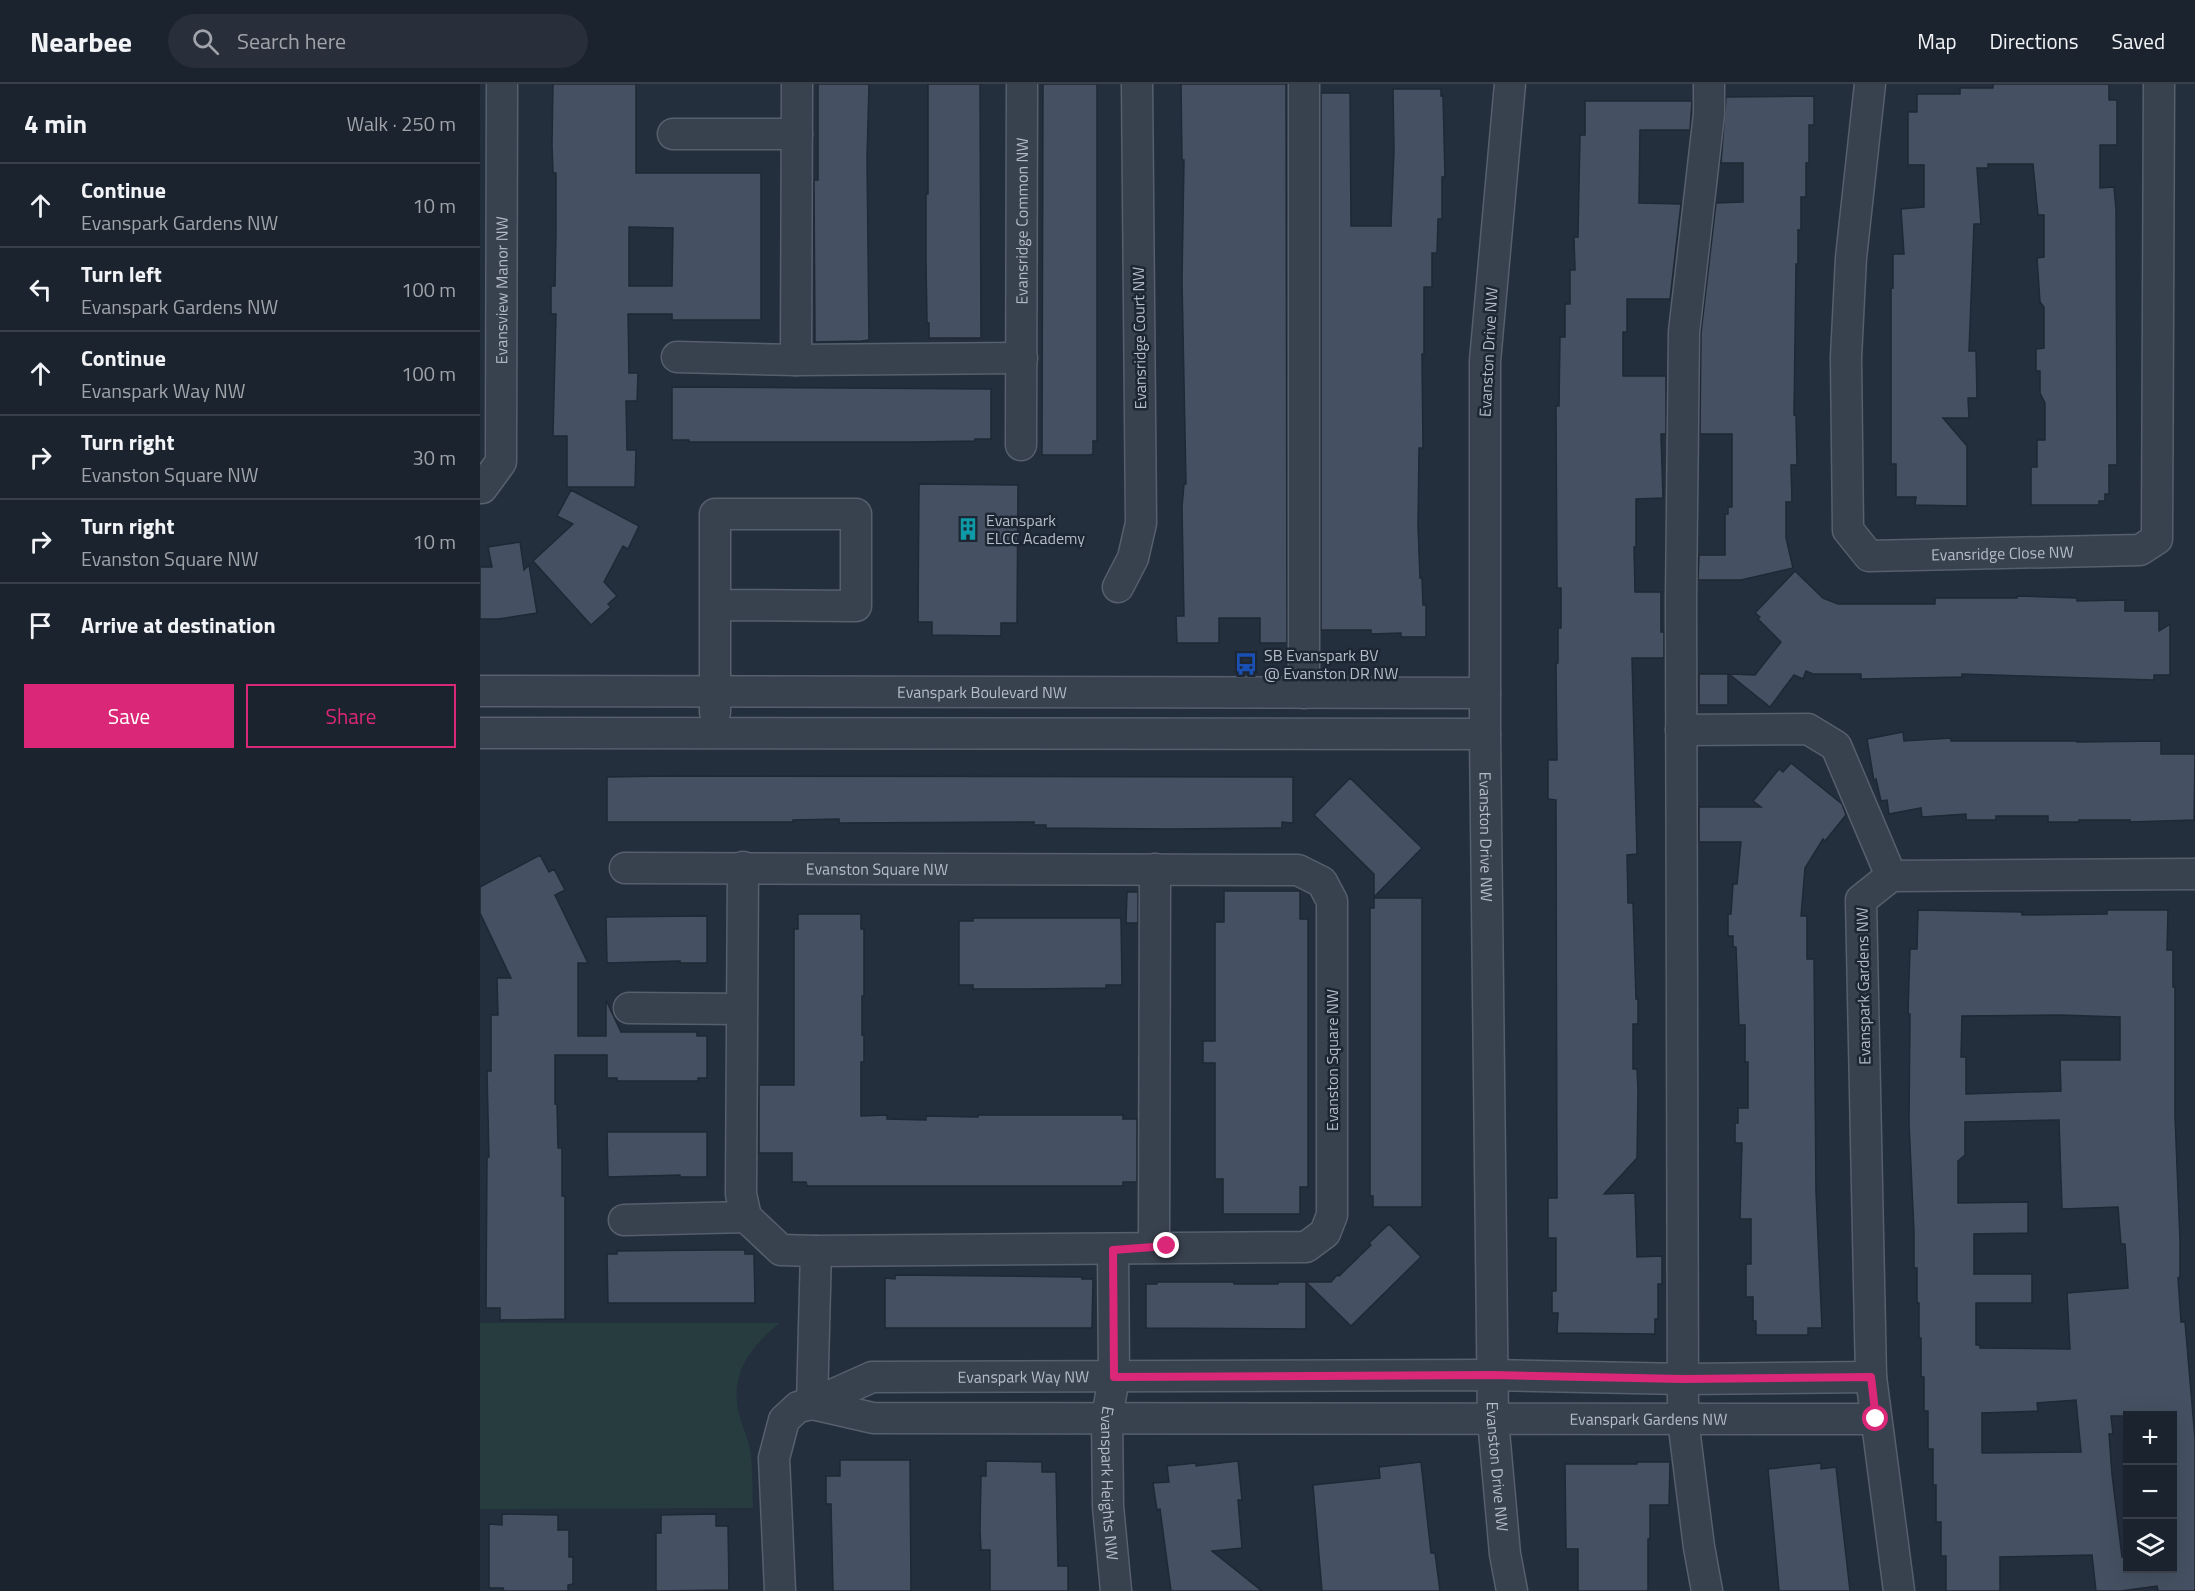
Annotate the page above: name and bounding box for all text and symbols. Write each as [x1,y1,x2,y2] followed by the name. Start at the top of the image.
[168,14,588,68] search box
[30,20,132,63] text: Nearbee
[237,24,346,58] text: Search here
[189,25,222,58] icon: search
[1917,25,1957,57] text: Map
[1990,25,2079,57] text: Directions
[2112,25,2165,57] text: Saved
[24,104,87,143] text: 4 min
[347,108,456,139] text: Walk · 250 m
[1009,137,1034,305] street label: Evansridge Common NW
[81,173,166,207] text: Continue
[24,189,57,222] icon: ahead
[412,190,456,221] text: 10 m
[81,207,278,238] text: Evanspark Gardens NW
[489,216,514,364] street label: Evansview Manor NW
[81,257,162,291] text: Turn left
[1126,266,1152,410] street label: Evansridge Court NW
[24,273,57,306] icon: left
[401,274,456,305] text: 100 m
[1473,286,1503,418] street label: Evanston Drive NW
[81,291,278,322] text: Evanspark Gardens NW
[81,341,166,375] text: Continue
[24,357,57,390] icon: ahead
[401,358,456,389] text: 100 m
[81,375,245,406] text: Evanspark Way NW
[81,425,175,459] text: Turn right
[24,441,57,474] icon: right
[412,442,456,473] text: 30 m
[81,459,259,490] text: Evanston Square NW
[986,508,1085,550] place label: Evanspark ELCC Academy
[81,509,175,543] text: Turn right
[955,516,981,542] building icon: Evanspark ELCC Academy
[24,525,57,558] icon: right
[412,526,456,557] text: 10 m
[1931,539,2074,567] street label: Evansridge Close NW
[81,543,259,574] text: Evanston Square NW
[81,608,276,642] text: Arrive at destination
[24,609,57,642] icon: arrive
[1264,643,1398,685] place label: SB Evanspark BV @ Evanston DR NW
[1233,651,1259,677] bus stop icon: SB Evanspark BV @ Evanston DR NW
[897,680,1067,704] street label: Evanspark Boulevard NW
[24,684,234,748] button: Save
[246,684,456,748] button: Share
[1473,772,1499,902] street label: Evanston Drive NW
[806,857,948,881] street label: Evanston Square NW
[1850,907,1876,1065] street label: Evanspark Gardens NW
[1320,989,1344,1131] street label: Evanston Square NW
[1153,1232,1179,1258] route end
[957,1364,1089,1389] street label: Evanspark Way NW
[1481,1402,1515,1533] street label: Evanston Drive NW
[1095,1404,1125,1561] street label: Evanspark Heights NW
[1862,1405,1888,1431] route start
[1569,1407,1727,1431] street label: Evanspark Gardens NW
[2123,1411,2177,1573] map controls
[2123,1411,2177,1465] button: +
[2123,1465,2177,1519] button: −
[2123,1519,2177,1573] button: layers

